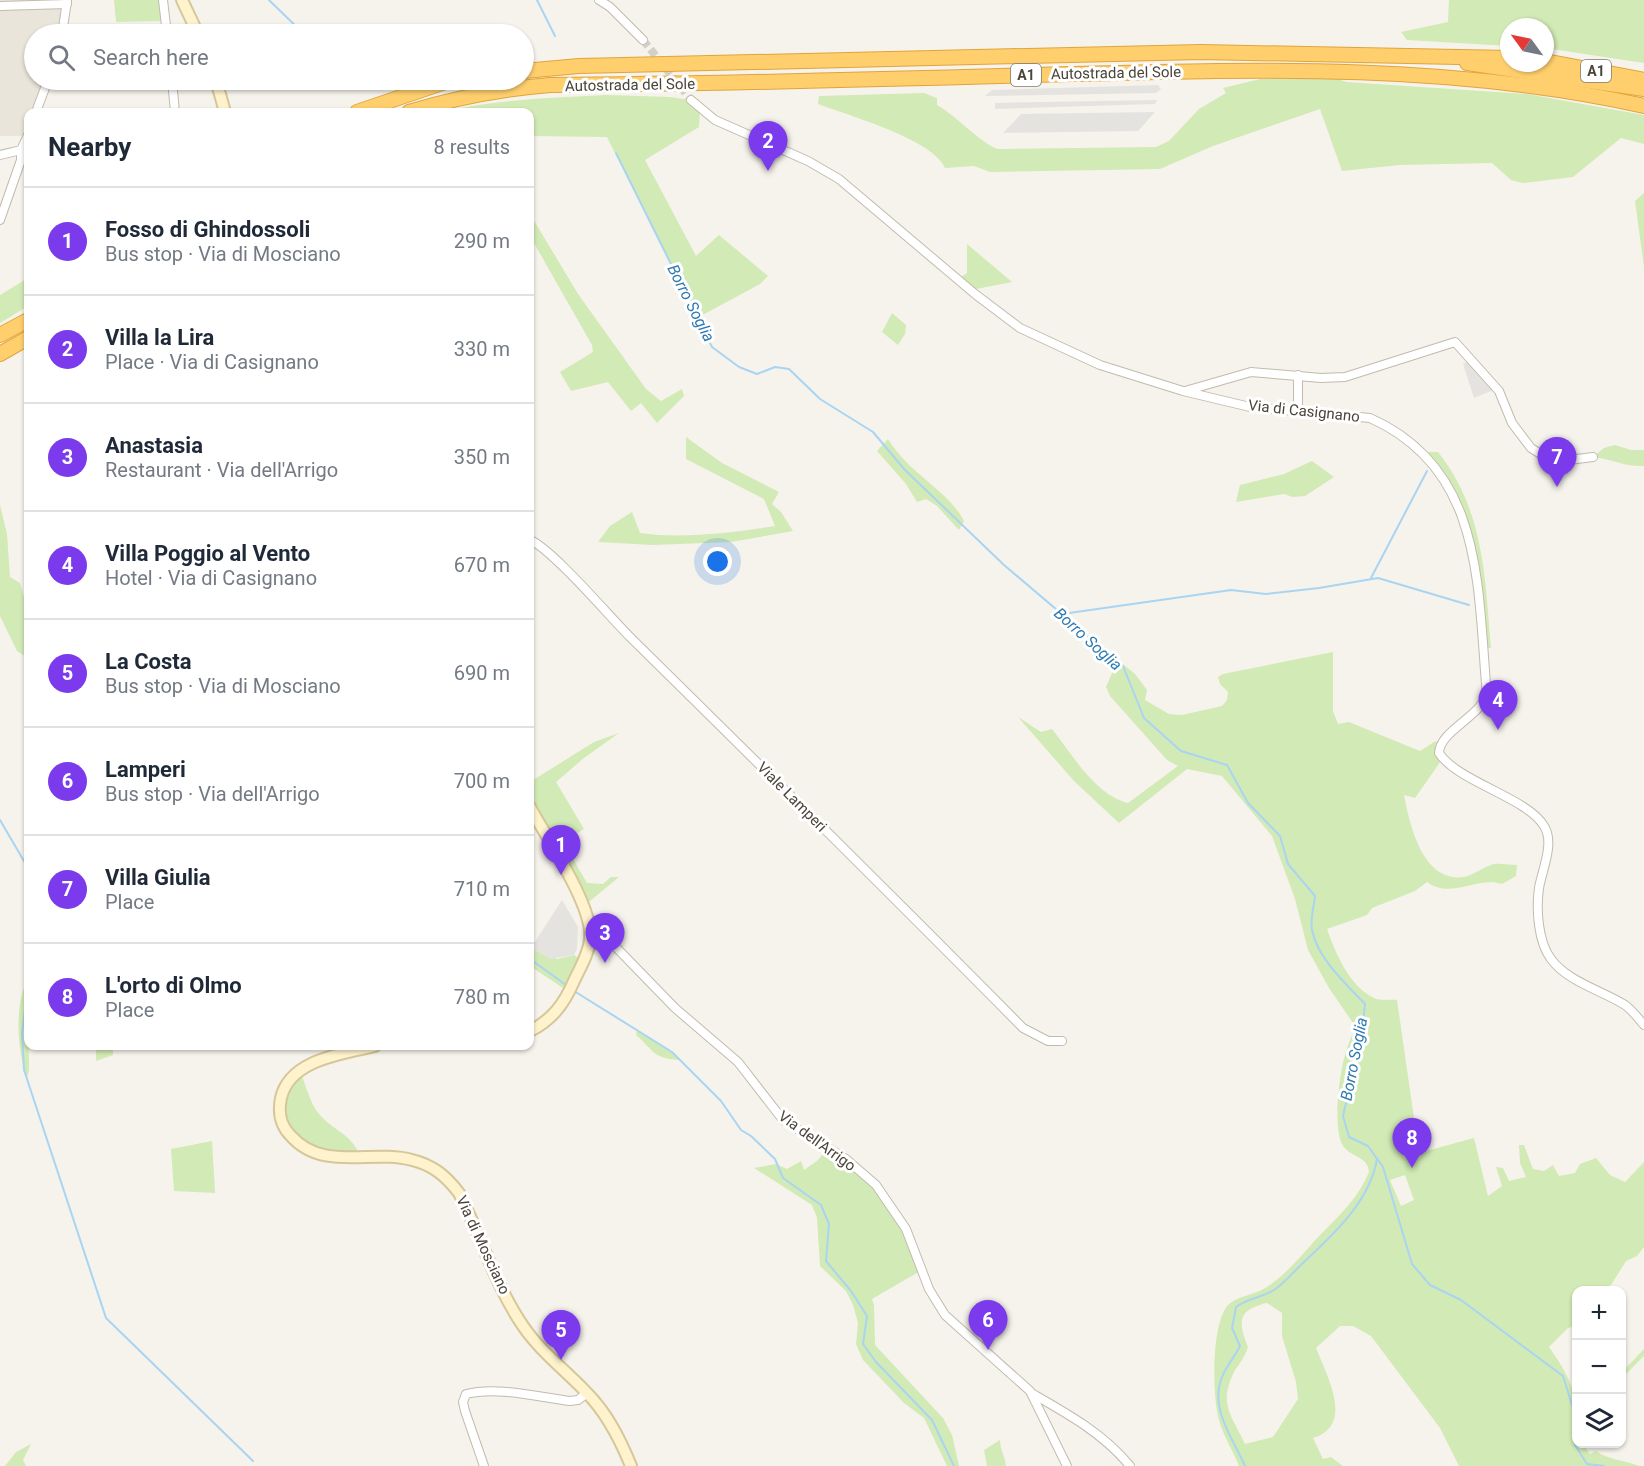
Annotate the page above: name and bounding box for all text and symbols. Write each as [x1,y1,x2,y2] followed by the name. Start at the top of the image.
[1500,18,1554,72] north arrow
[24,24,534,90] search box
[45,41,78,74] icon: search
[93,45,209,70] text: Search here
[1581,60,1611,82] road number: A1
[1051,63,1181,83] street label: Autostrada del Sole
[1011,64,1041,86] road number: A1
[565,75,695,95] street label: Autostrada del Sole
[748,122,788,171] pin: 2
[48,132,131,162] text: Nearby
[434,135,510,159] text: 8 results
[105,217,310,242] text: Fosso di Ghindossoli
[62,229,73,253] text: 1
[454,229,510,253] text: 290 m
[105,242,341,266] text: Bus stop · Via di Mosciano
[663,261,719,345] water label: Borro Soglia
[105,325,214,350] text: Villa la Lira
[62,337,73,361] text: 2
[454,337,510,361] text: 330 m
[105,350,319,374] text: Place · Via di Casignano
[1247,396,1361,426] street label: Via di Casignano
[105,433,203,458] text: Anastasia
[1538,438,1576,487] pin: 7
[62,445,73,469] text: 3
[454,445,510,469] text: 350 m
[105,458,338,482] text: Restaurant · Via dell'Arrigo
[105,541,310,566] text: Villa Poggio al Vento
[703,547,732,576] your location
[62,553,73,577] text: 4
[454,553,510,577] text: 670 m
[105,566,317,590] text: Hotel · Via di Casignano
[1050,604,1126,674] water label: Borro Soglia
[105,649,191,674] text: La Costa
[62,661,73,685] text: 5
[454,661,510,685] text: 690 m
[105,674,341,698] text: Bus stop · Via di Mosciano
[1478,680,1518,730] pin: 4
[105,757,186,782] text: Lamperi
[753,758,831,836] street label: Viale Lamperi
[62,769,73,793] text: 6
[454,769,510,793] text: 700 m
[105,782,320,806] text: Bus stop · Via dell'Arrigo
[542,826,580,875] pin: 1
[105,865,211,890] text: Villa Giulia
[62,877,73,901] text: 7
[454,877,510,901] text: 710 m
[105,890,154,914] text: Place
[586,914,624,963] pin: 3
[105,973,242,998] text: L'orto di Olmo
[62,985,73,1009] text: 8
[454,985,510,1009] text: 780 m
[105,998,154,1022] text: Place
[1337,1016,1371,1102] water label: Borro Soglia
[775,1107,859,1175] street label: Via dell'Arrigo
[1392,1118,1432,1168] pin: 8
[452,1193,514,1297] street label: Via di Mosciano
[1572,1286,1626,1448] map controls
[1572,1286,1626,1340] button: +
[968,1300,1008,1350] pin: 6
[542,1310,580,1360] pin: 5
[1572,1340,1626,1394] button: −
[1572,1394,1626,1448] button: layers

